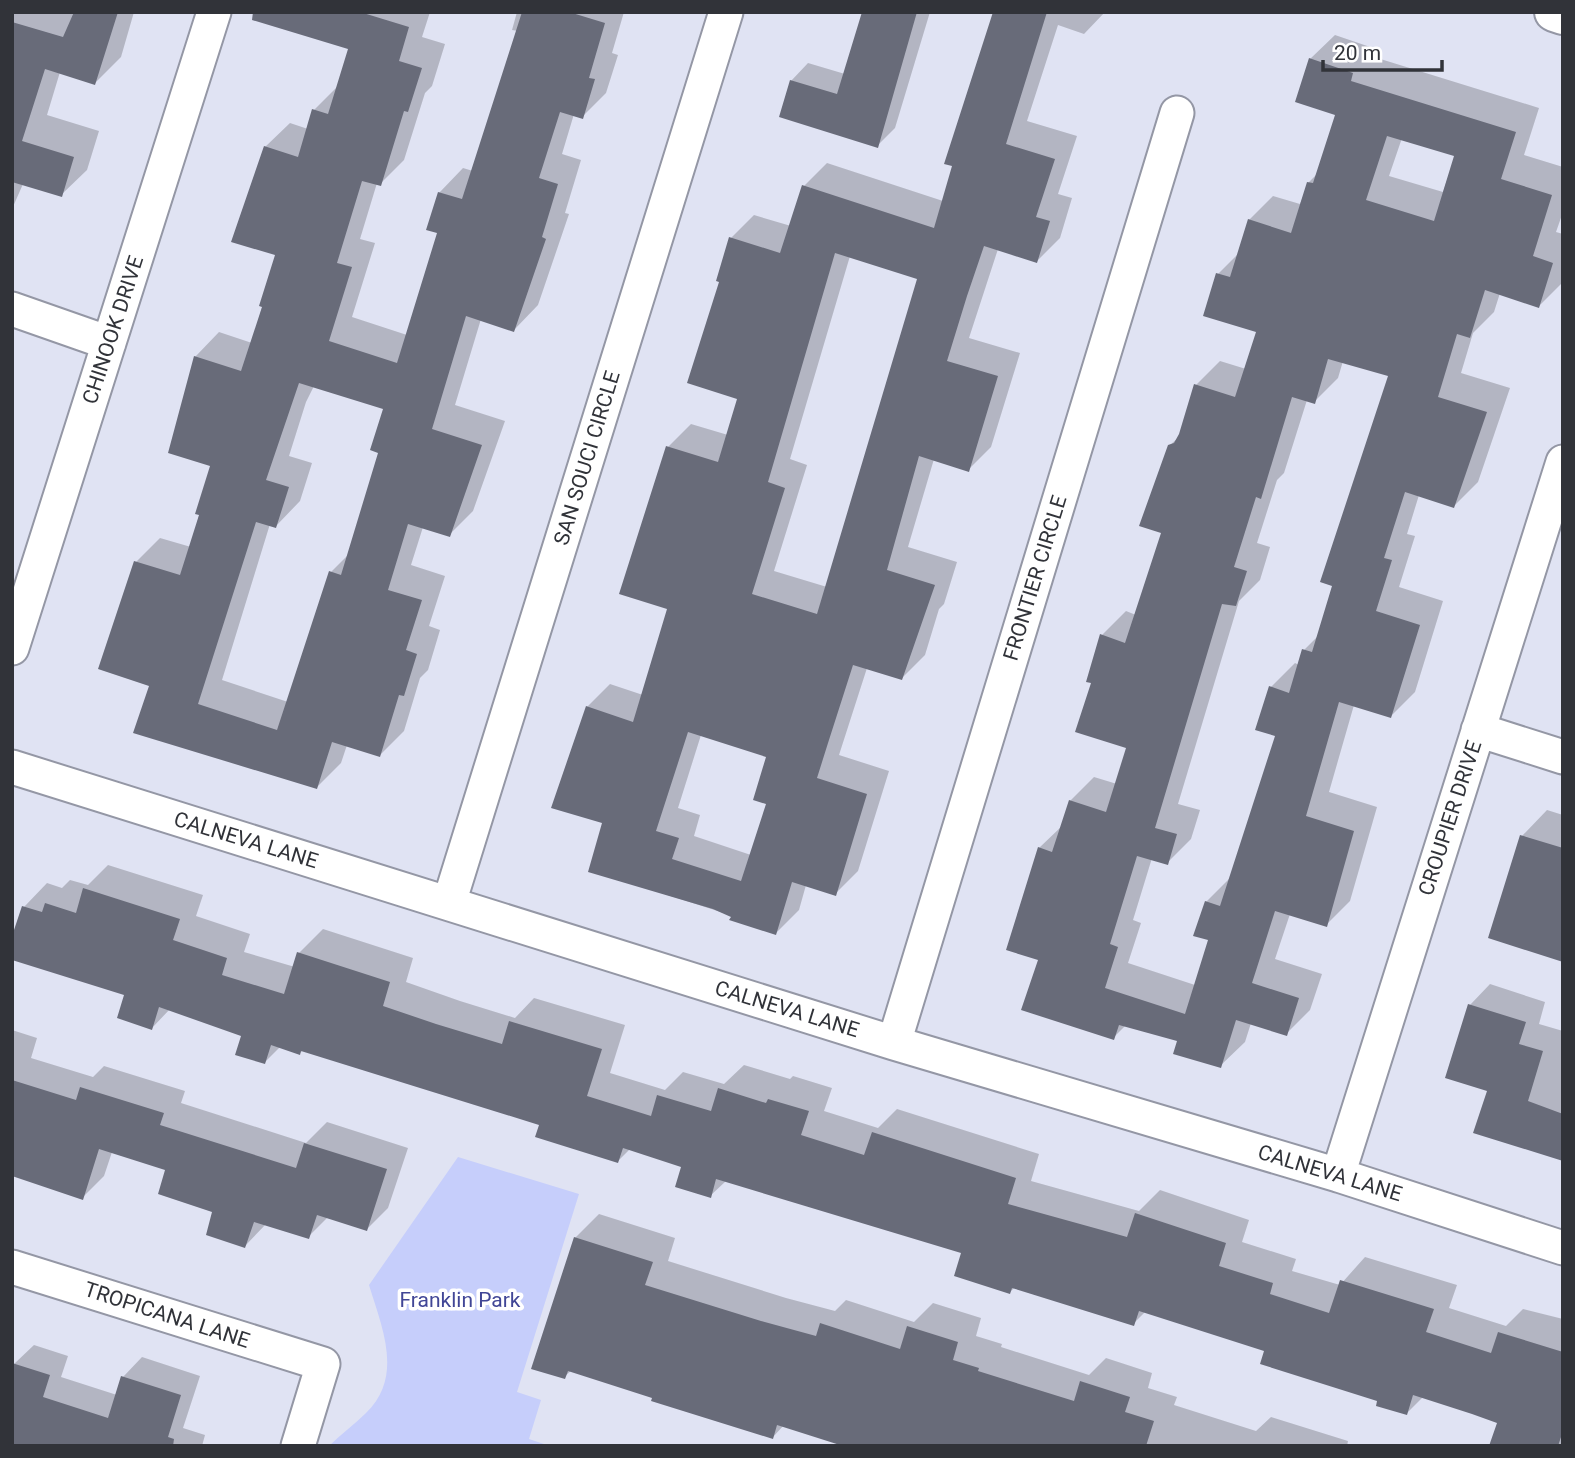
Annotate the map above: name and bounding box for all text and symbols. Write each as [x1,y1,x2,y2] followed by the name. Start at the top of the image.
[1323,28,1442,72] scale bar
[1334,41,1381,65] text: 20 m
[78,253,148,407] street label: CHINOOK DRIVE
[549,368,625,548] street label: SAN SOUCI CIRCLE
[998,493,1072,663] street label: FRONTIER CIRCLE
[1414,737,1486,898] street label: CROUPIER DRIVE
[171,807,321,873] street label: CALNEVA LANE
[712,976,862,1042] street label: CALNEVA LANE
[1255,1140,1405,1206] street label: CALNEVA LANE
[81,1277,253,1353] street label: TROPICANA LANE
[399,1288,521,1312] park label: Franklin Park

